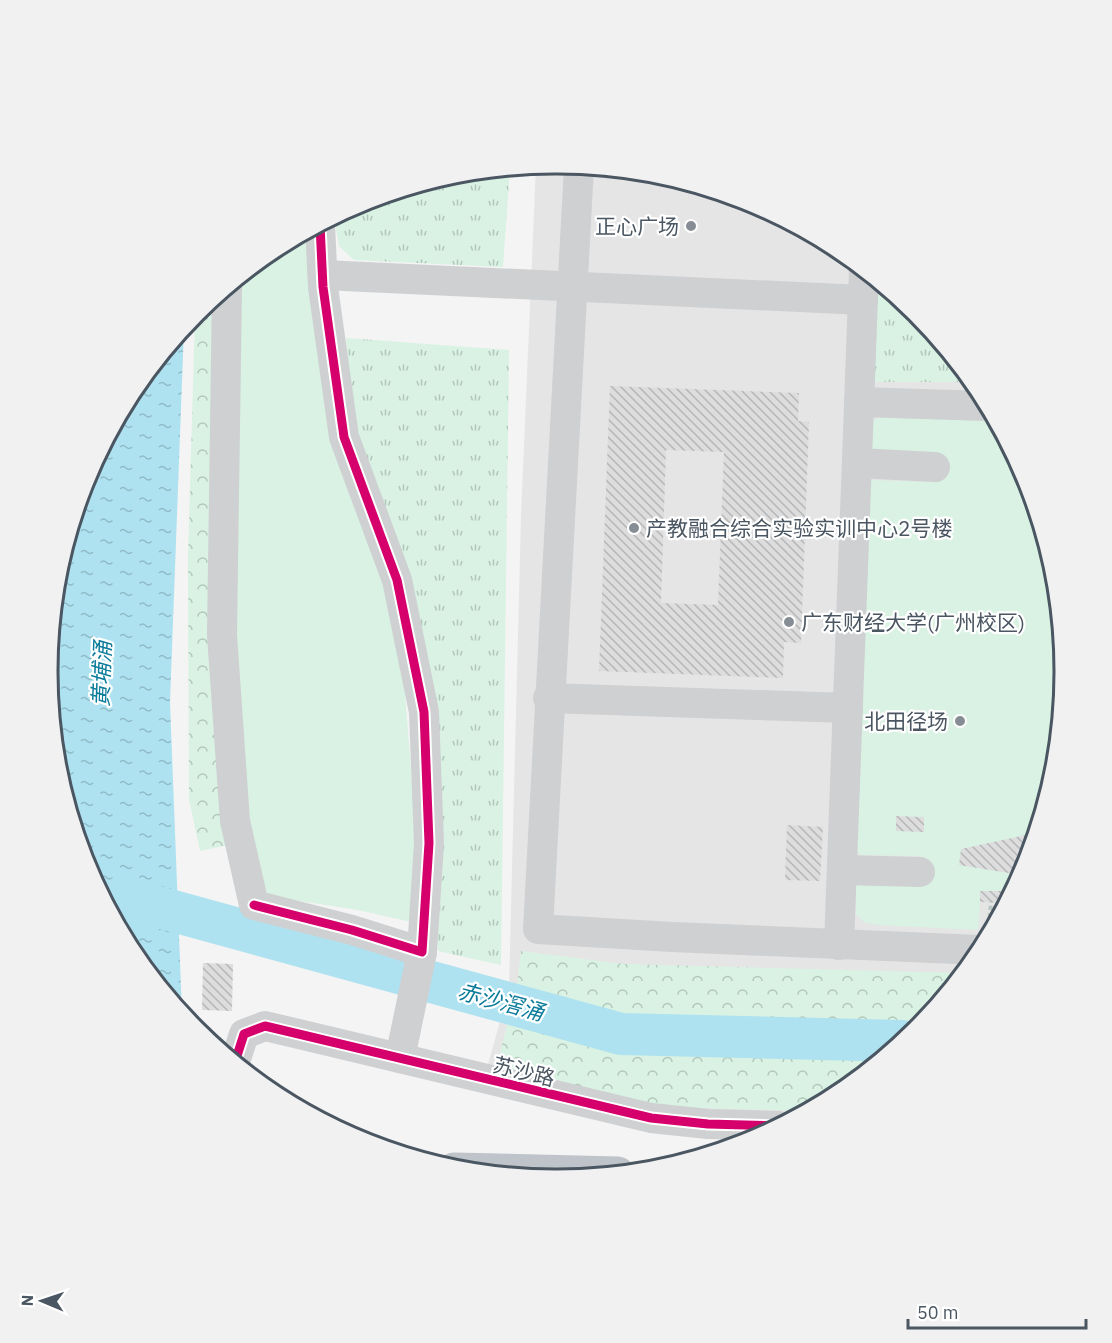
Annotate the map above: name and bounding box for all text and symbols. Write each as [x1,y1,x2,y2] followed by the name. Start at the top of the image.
[595,212,679,240] place label: 正心广场
[684,219,698,233] marker: 正心广场
[646,514,953,542] place label: 产教融合综合实验实训中心2号楼
[627,521,641,535] marker: 产教融合综合实验实训中心2号楼
[801,608,1025,636] place label: 广东财经大学(广州校区)
[782,615,796,629] marker: 广东财经大学(广州校区)
[85,638,117,707] water label: 黄埔涌
[864,707,948,735] place label: 北田径场
[953,714,967,728] marker: 北田径场
[455,976,550,1027] water label: 赤沙滘涌
[490,1050,558,1092] street label: 苏沙路
[12,1271,72,1331] north arrow
[908,1292,1086,1330] scale bar
[17,1294,37,1307] text: N
[917,1301,959,1324] text: 50 m

